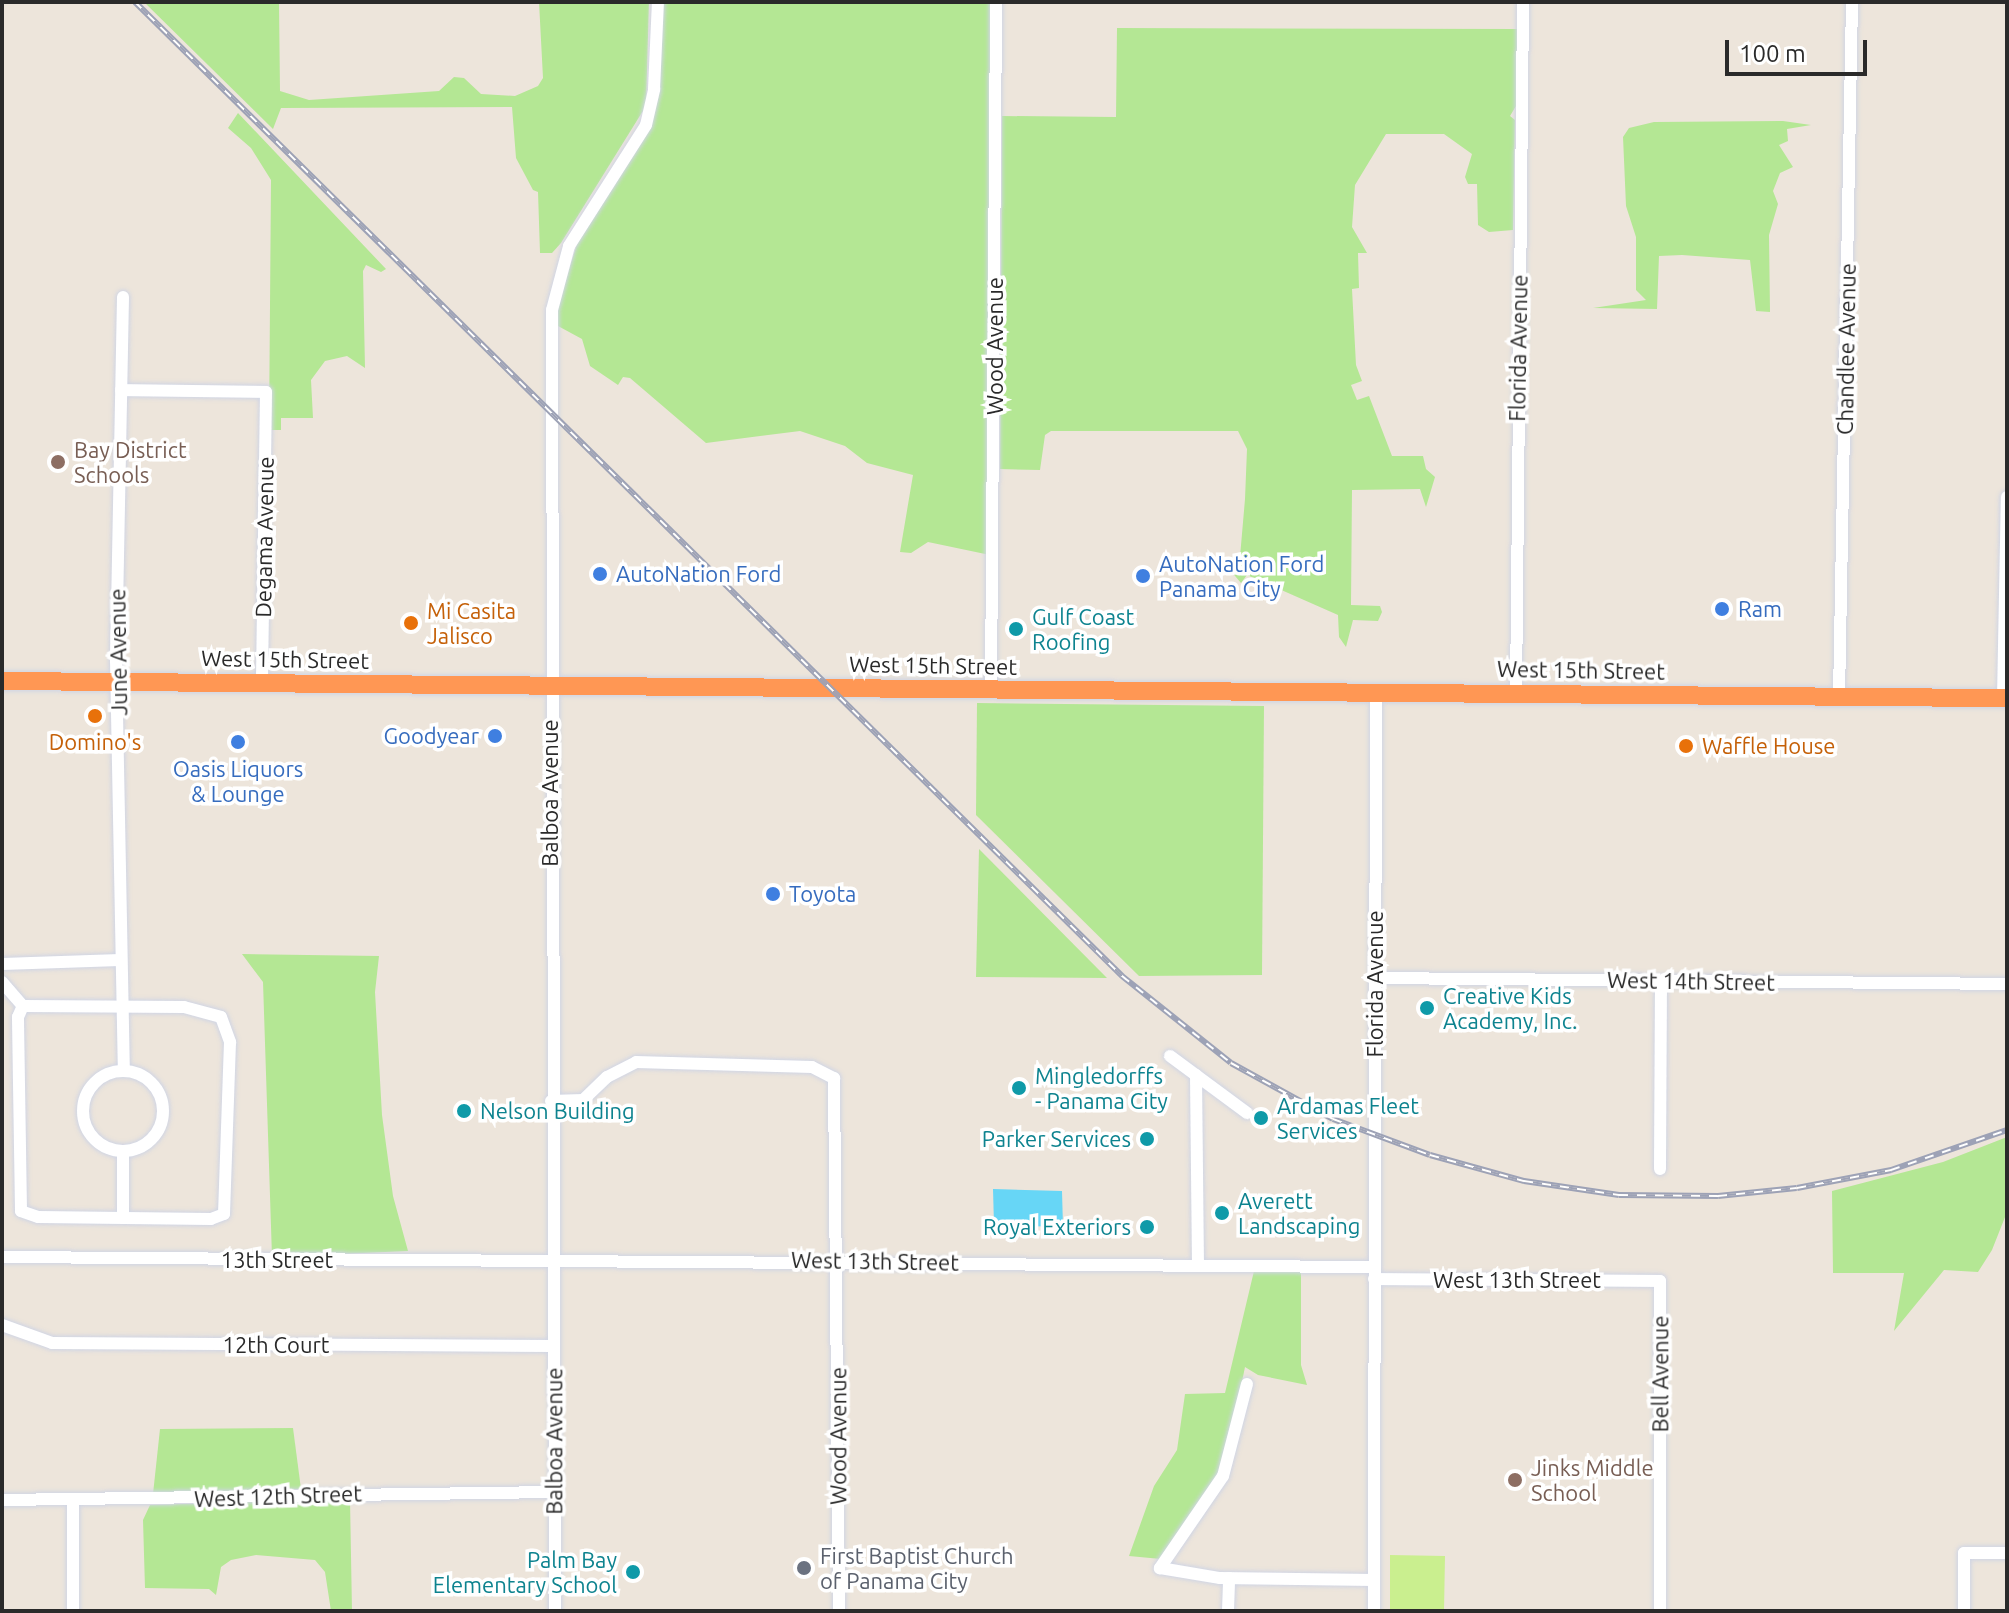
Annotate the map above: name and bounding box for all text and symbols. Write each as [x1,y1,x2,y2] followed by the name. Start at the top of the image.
[1729,24,1871,74] scale bar
[1739,40,1806,67] text: 100 m
[1831,263,1861,435] street label: Chandlee Avenue
[1504,274,1532,422] street label: Florida Avenue
[982,277,1008,415] street label: Wood Avenue
[74,436,187,488] place label: Bay District Schools
[49,453,67,471] marker: Bay District Schools
[249,456,279,618] street label: Degama Avenue
[1159,550,1324,602] place label: AutoNation Ford Panama City
[616,561,781,587] place label: AutoNation Ford
[591,565,609,583] marker: AutoNation Ford
[1134,567,1152,585] marker: AutoNation Ford Panama City
[104,588,132,716] street label: June Avenue
[1738,596,1782,622] place label: Ram
[427,597,516,648] place label: Mi Casita Jalisco
[1713,600,1731,618] marker: Ram
[1032,603,1134,654] place label: Gulf Coast Roofing
[402,614,420,632] marker: Mi Casita Jalisco
[1007,620,1025,638] marker: Gulf Coast Roofing
[201,644,369,674] street label: West 15th Street
[849,650,1017,680] street label: West 15th Street
[1497,655,1665,685] street label: West 15th Street
[86,707,104,725] marker: Domino's
[537,719,563,867] street label: Balboa Avenue
[383,723,479,749] place label: Goodyear
[486,727,504,745] marker: Goodyear
[49,729,141,755] place label: Domino's
[229,733,247,751] marker: Oasis Liquors & Lounge
[1702,733,1835,759] place label: Waffle House
[1677,737,1695,755] marker: Waffle House
[173,755,303,806] place label: Oasis Liquors & Lounge
[789,881,856,907] place label: Toyota
[764,885,782,903] marker: Toyota
[1362,910,1388,1058] street label: Florida Avenue
[1607,966,1775,996] street label: West 14th Street
[1443,982,1578,1034] place label: Creative Kids Academy, Inc.
[1418,999,1436,1017] marker: Creative Kids Academy, Inc.
[1035,1062,1168,1114] place label: Mingledorffs - Panama City
[1010,1079,1028,1097] marker: Mingledorffs - Panama City
[1277,1092,1419,1144] place label: Ardamas Fleet Services
[480,1098,635,1124] place label: Nelson Building
[455,1102,473,1120] marker: Nelson Building
[1252,1109,1270,1127] marker: Ardamas Fleet Services
[982,1126,1131,1152] place label: Parker Services
[1138,1130,1156,1148] marker: Parker Services
[1238,1187,1360,1238] place label: Averett Landscaping
[1213,1204,1231,1222] marker: Averett Landscaping
[983,1214,1131,1240] place label: Royal Exteriors
[1138,1218,1156,1236] marker: Royal Exteriors
[791,1246,959,1276] street label: West 13th Street
[221,1247,333,1273] street label: 13th Street
[1433,1267,1601,1293] street label: West 13th Street
[1647,1316,1673,1432] street label: Bell Avenue
[223,1332,329,1358] street label: 12th Court
[541,1367,567,1515] street label: Balboa Avenue
[825,1367,851,1505] street label: Wood Avenue
[1531,1454,1654,1506] place label: Jinks Middle School
[1506,1471,1524,1489] marker: Jinks Middle School
[194,1480,362,1512] street label: West 12th Street
[820,1542,1014,1594] place label: First Baptist Church of Panama City
[433,1546,617,1598] place label: Palm Bay Elementary School
[795,1559,813,1577] marker: First Baptist Church of Panama City
[624,1563,642,1581] marker: Palm Bay Elementary School

